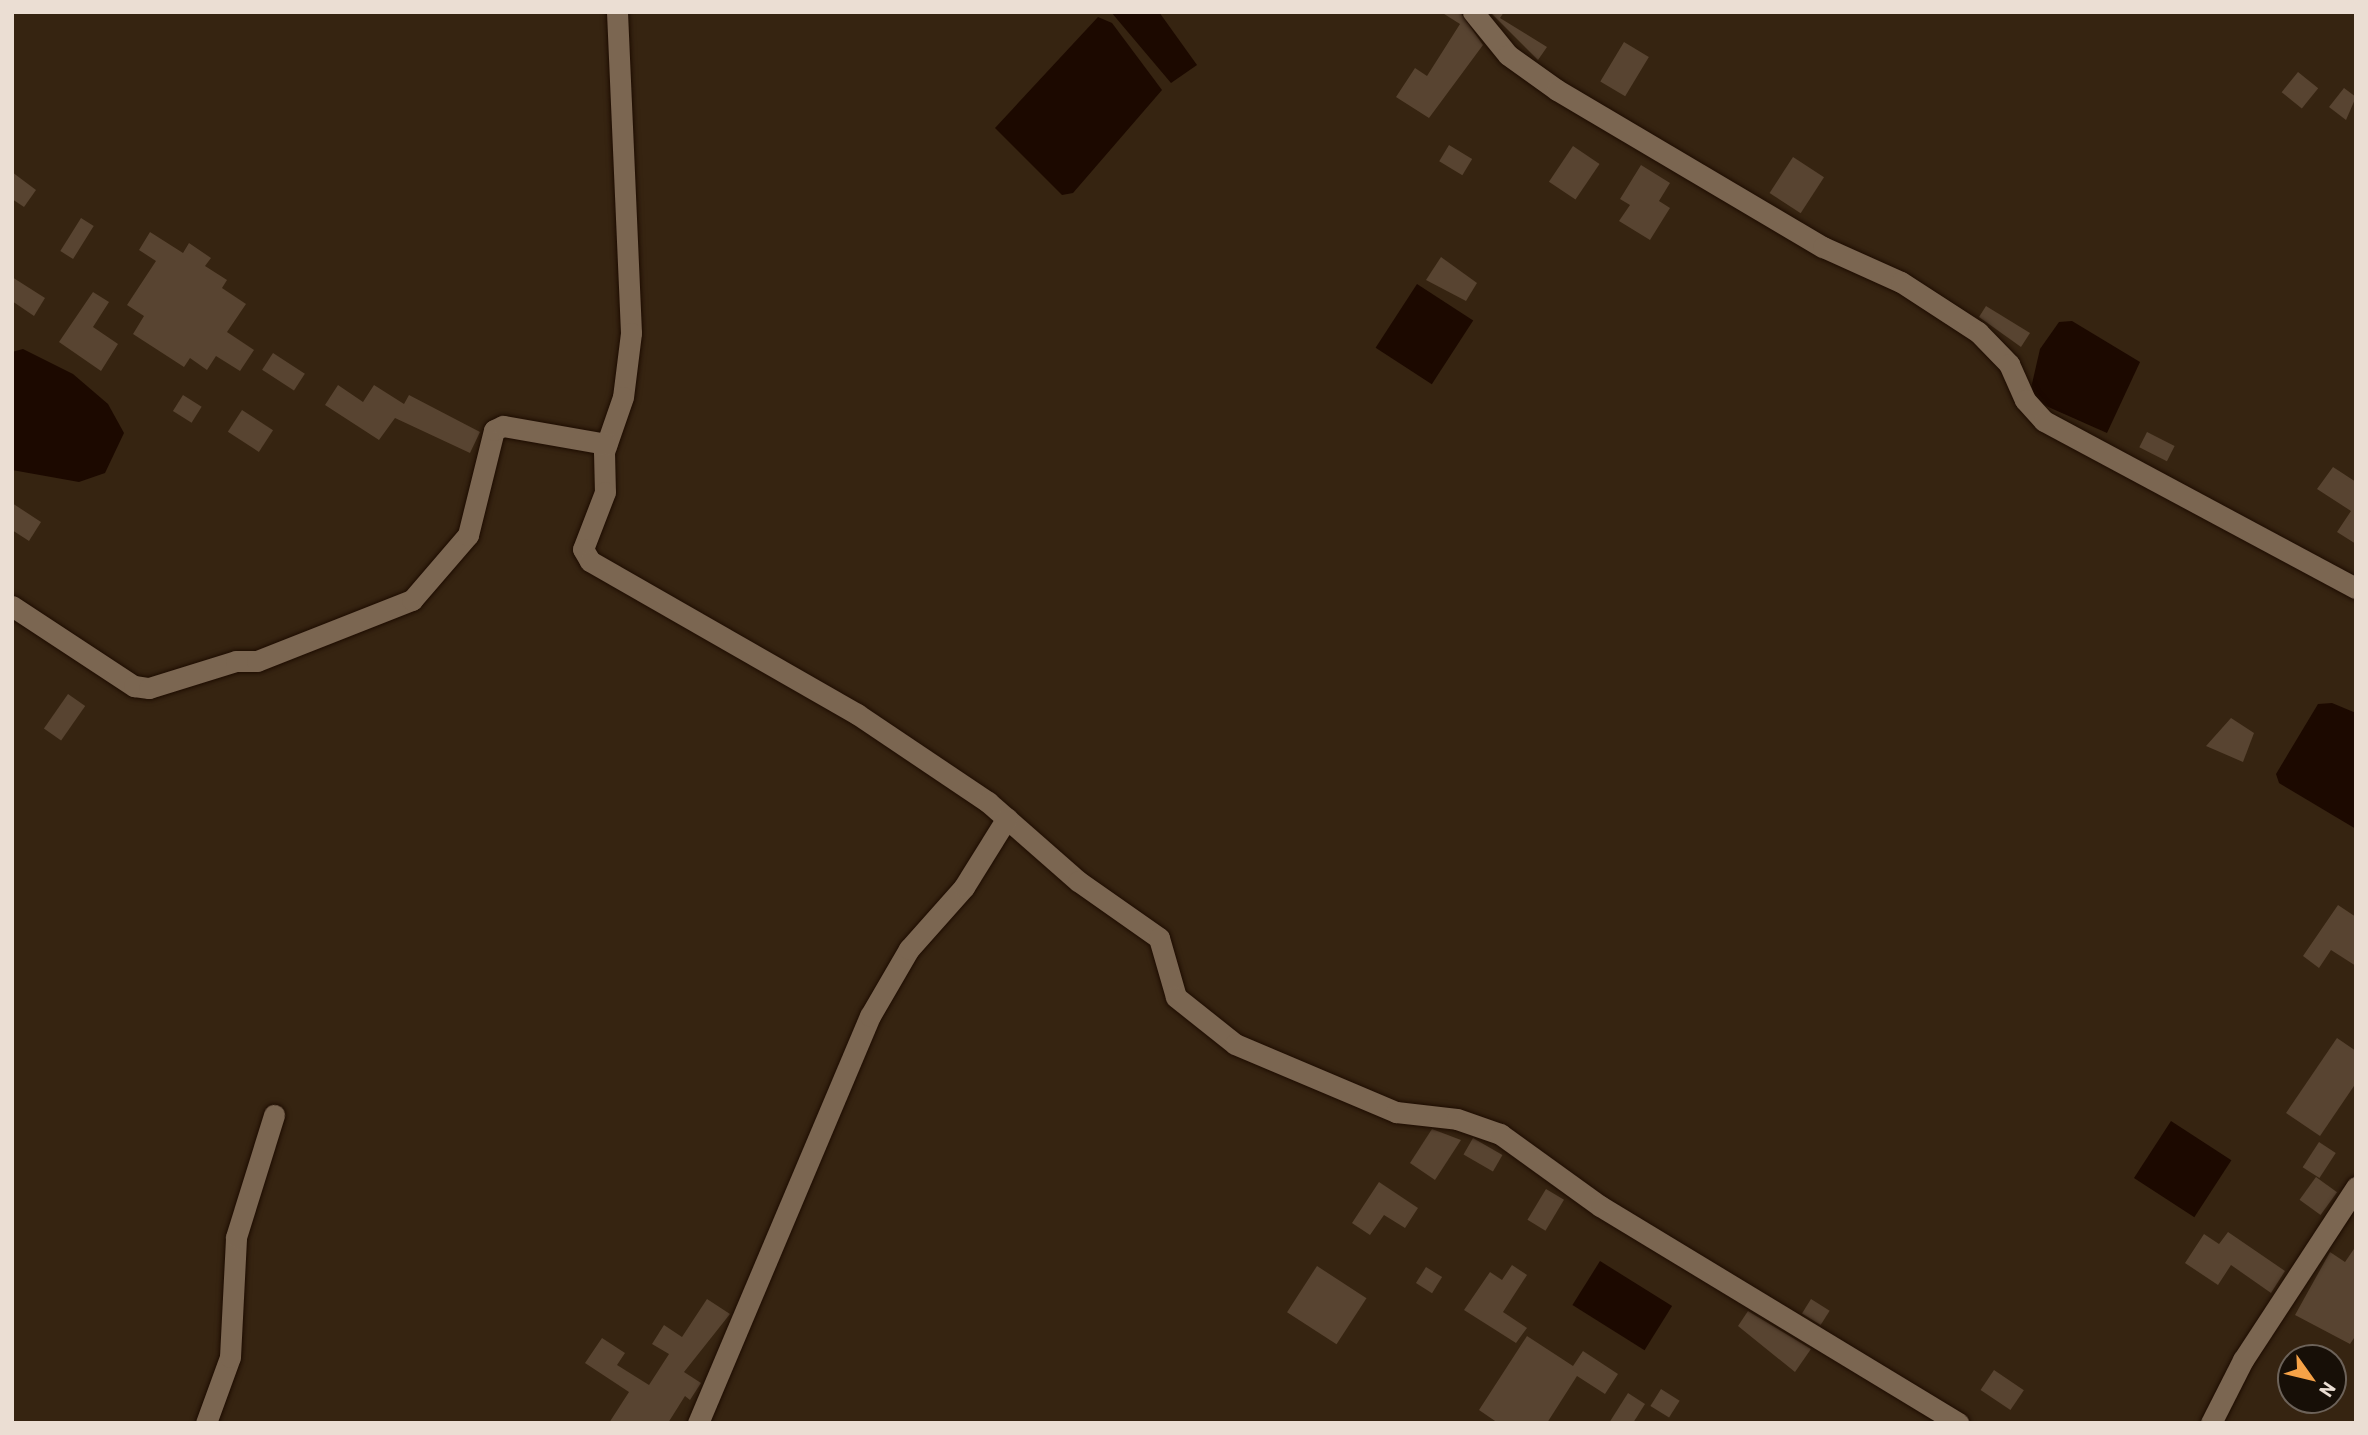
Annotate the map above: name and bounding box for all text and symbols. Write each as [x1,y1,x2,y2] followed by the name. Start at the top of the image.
[2277,1344,2347,1414] north arrow
[2315,1378,2341,1402] text: N

